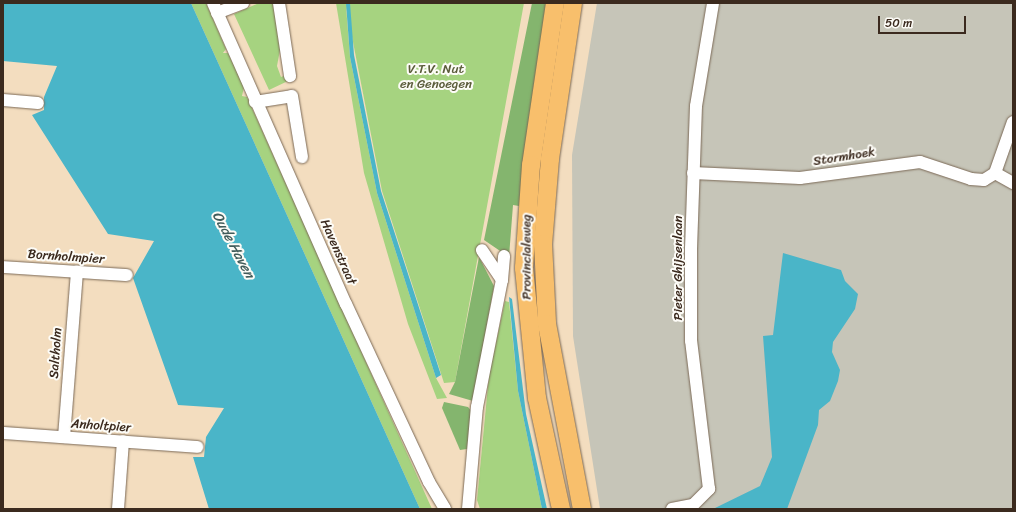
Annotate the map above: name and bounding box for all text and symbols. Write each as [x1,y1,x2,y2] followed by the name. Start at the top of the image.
[880,8,968,34] scale bar
[885,12,912,34] text: 50 m
[400,62,472,93] park label: V.T.V. Nut en Genoegen
[812,144,876,170] street label: Stormhoek
[208,209,258,281] water label: Oude Haven
[519,214,535,300] street label: Provincialeweg
[670,216,686,320] street label: Pieter Ghijsenlaan
[317,217,359,287] street label: Havenstraat
[27,247,105,267] street label: Bornholmpier
[46,327,66,379] street label: Saltholm
[70,416,132,436] street label: Anholtpier

